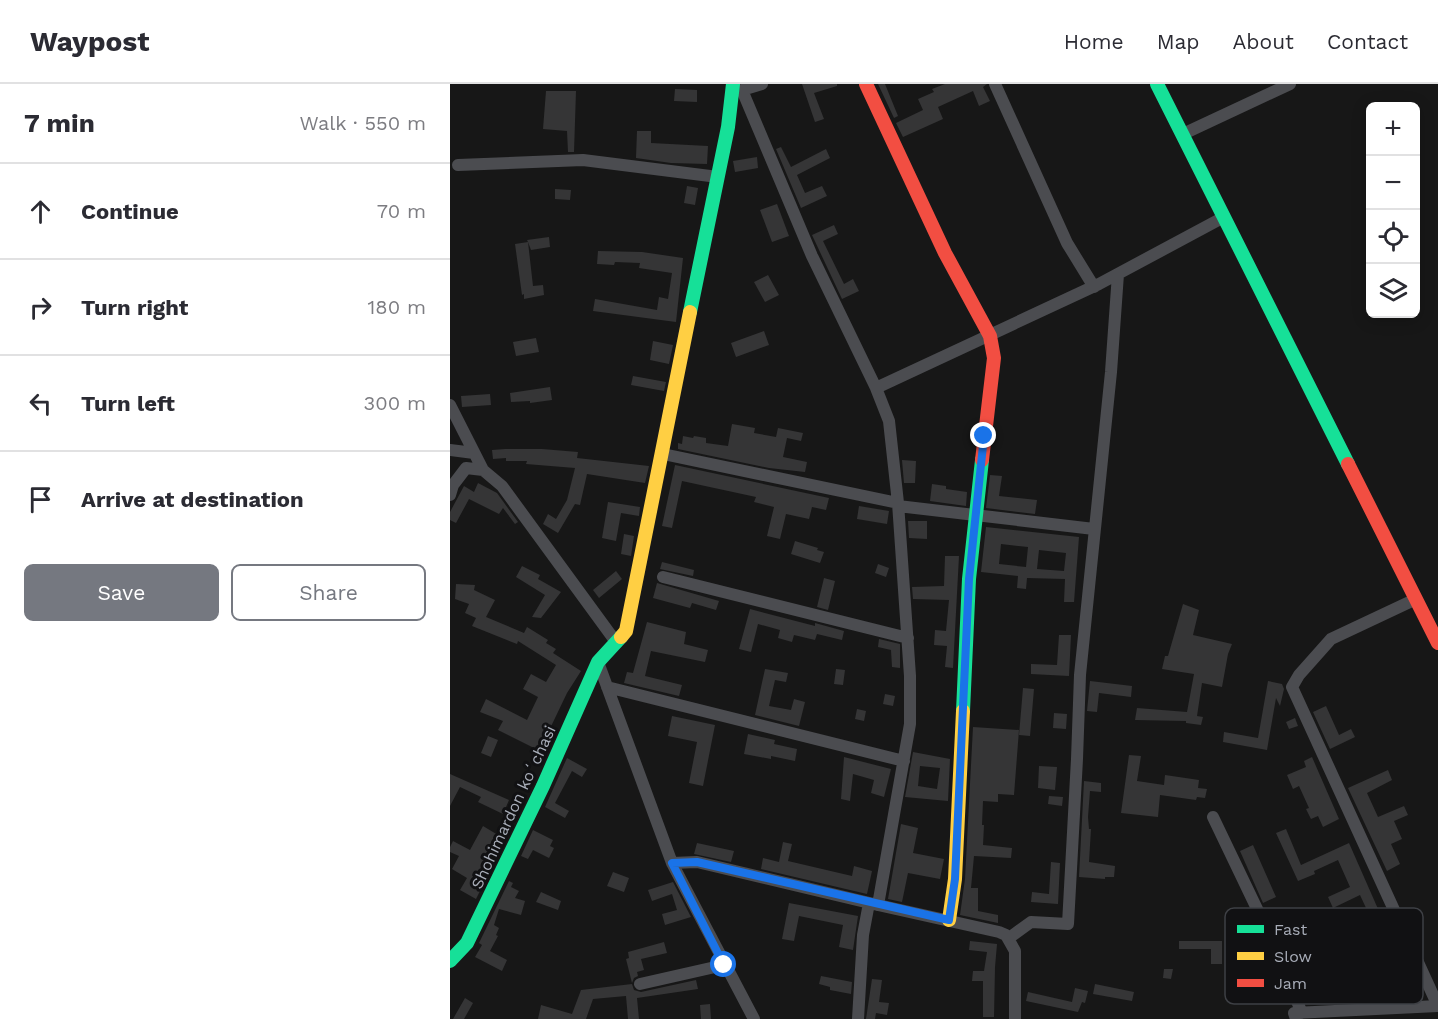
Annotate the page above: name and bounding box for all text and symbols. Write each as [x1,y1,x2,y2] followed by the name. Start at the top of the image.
[30,25,149,58] text: Waypost
[1064,29,1124,54] text: Home
[1157,29,1200,54] text: Map
[1233,29,1294,54] text: About
[1327,29,1408,54] text: Contact
[1366,102,1420,318] map controls
[1366,102,1420,156] button: +
[24,108,95,138] text: 7 min
[299,111,426,135] text: Walk · 550 m
[1366,156,1420,210] button: −
[24,195,57,228] icon: ahead
[81,199,179,224] text: Continue
[377,199,426,223] text: 70 m
[1366,210,1420,264] button: locate
[1366,264,1420,318] button: layers
[24,291,57,324] icon: right
[81,295,188,320] text: Turn right
[368,295,426,319] text: 180 m
[24,387,57,420] icon: left
[81,391,175,416] text: Turn left
[364,391,426,415] text: 300 m
[970,422,996,448] route end
[24,483,57,516] icon: arrive
[81,487,304,512] text: Arrive at destination
[24,564,219,621] button: Save
[231,564,426,621] button: Share
[467,722,560,892] street label: Shohimardon koʻchasi
[1225,908,1423,1004] legend
[1274,920,1307,939] text: Fast
[1274,947,1312,966] text: Slow
[710,951,736,977] route start
[1274,974,1307,993] text: Jam

